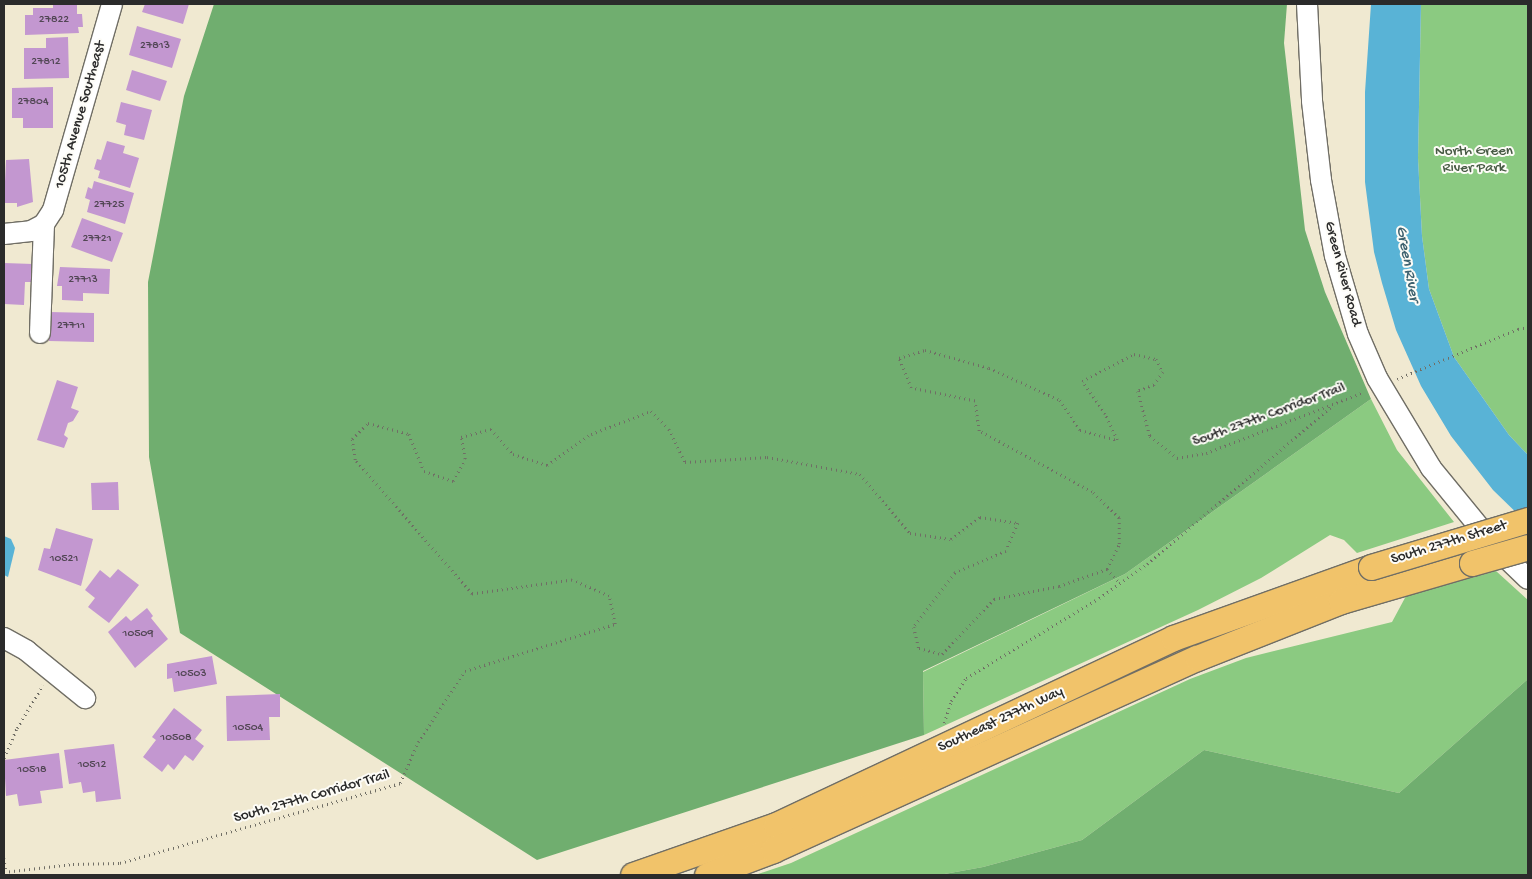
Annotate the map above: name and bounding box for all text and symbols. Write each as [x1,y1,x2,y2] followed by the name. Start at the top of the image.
[39,14,69,28] house number: 27822
[51,39,111,191] street label: 105th Avenue Southeast
[140,40,170,54] house number: 27813
[31,56,61,70] house number: 27812
[17,96,49,110] house number: 27804
[1435,142,1513,177] park label: North Green River Park
[94,199,124,213] house number: 27725
[1319,219,1365,329] street label: Green River Road
[1390,225,1422,303] water label: Green River
[82,233,112,247] house number: 27721
[68,274,98,288] house number: 27713
[57,320,85,334] house number: 27711
[1190,379,1348,451] street label: South 277th Corridor Trail
[1389,517,1509,569] street label: South 277th Street
[50,553,78,567] house number: 10521
[123,628,153,642] house number: 10509
[175,668,207,682] house number: 10503
[935,683,1067,757] street label: Southeast 277th Way
[233,722,263,736] house number: 10504
[160,732,192,746] house number: 10508
[78,759,106,773] house number: 10512
[17,764,47,778] house number: 10518
[232,766,392,828] street label: South 277th Corridor Trail

